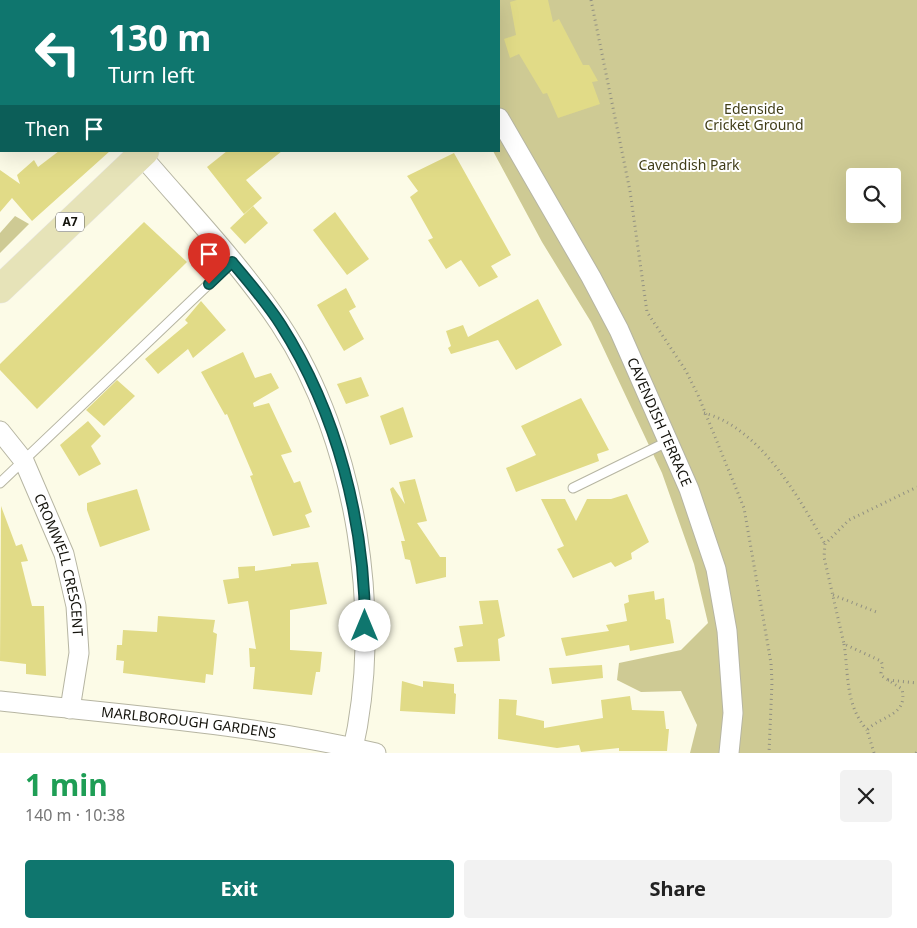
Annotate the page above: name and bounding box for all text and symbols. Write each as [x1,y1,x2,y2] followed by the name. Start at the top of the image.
[108,14,211,61] text: 130 m
[25,20,90,85] icon: left
[108,59,195,89] text: Turn left
[704,99,804,134] park label: Edenside Cricket Ground
[80,115,108,143] icon: arrive
[25,116,70,142] text: Then
[638,155,740,174] park label: Cavendish Park
[846,168,901,223] map controls
[846,168,901,223] button: search
[56,212,84,232] road number: A7
[188,233,230,284] pin
[195,240,223,268] icon: arrive
[623,354,697,489] street label: CAVENDISH TERRACE
[30,490,88,637] street label: CROMWELL CRESCENT
[338,599,390,651] position arrow
[100,702,278,742] street label: MARLBOROUGH GARDENS
[25,764,108,805] text: 1 min
[840,770,892,822] button: close
[25,804,125,826] text: 140 m · 10:38
[25,860,454,918] button: Exit
[464,860,892,918] button: Share

